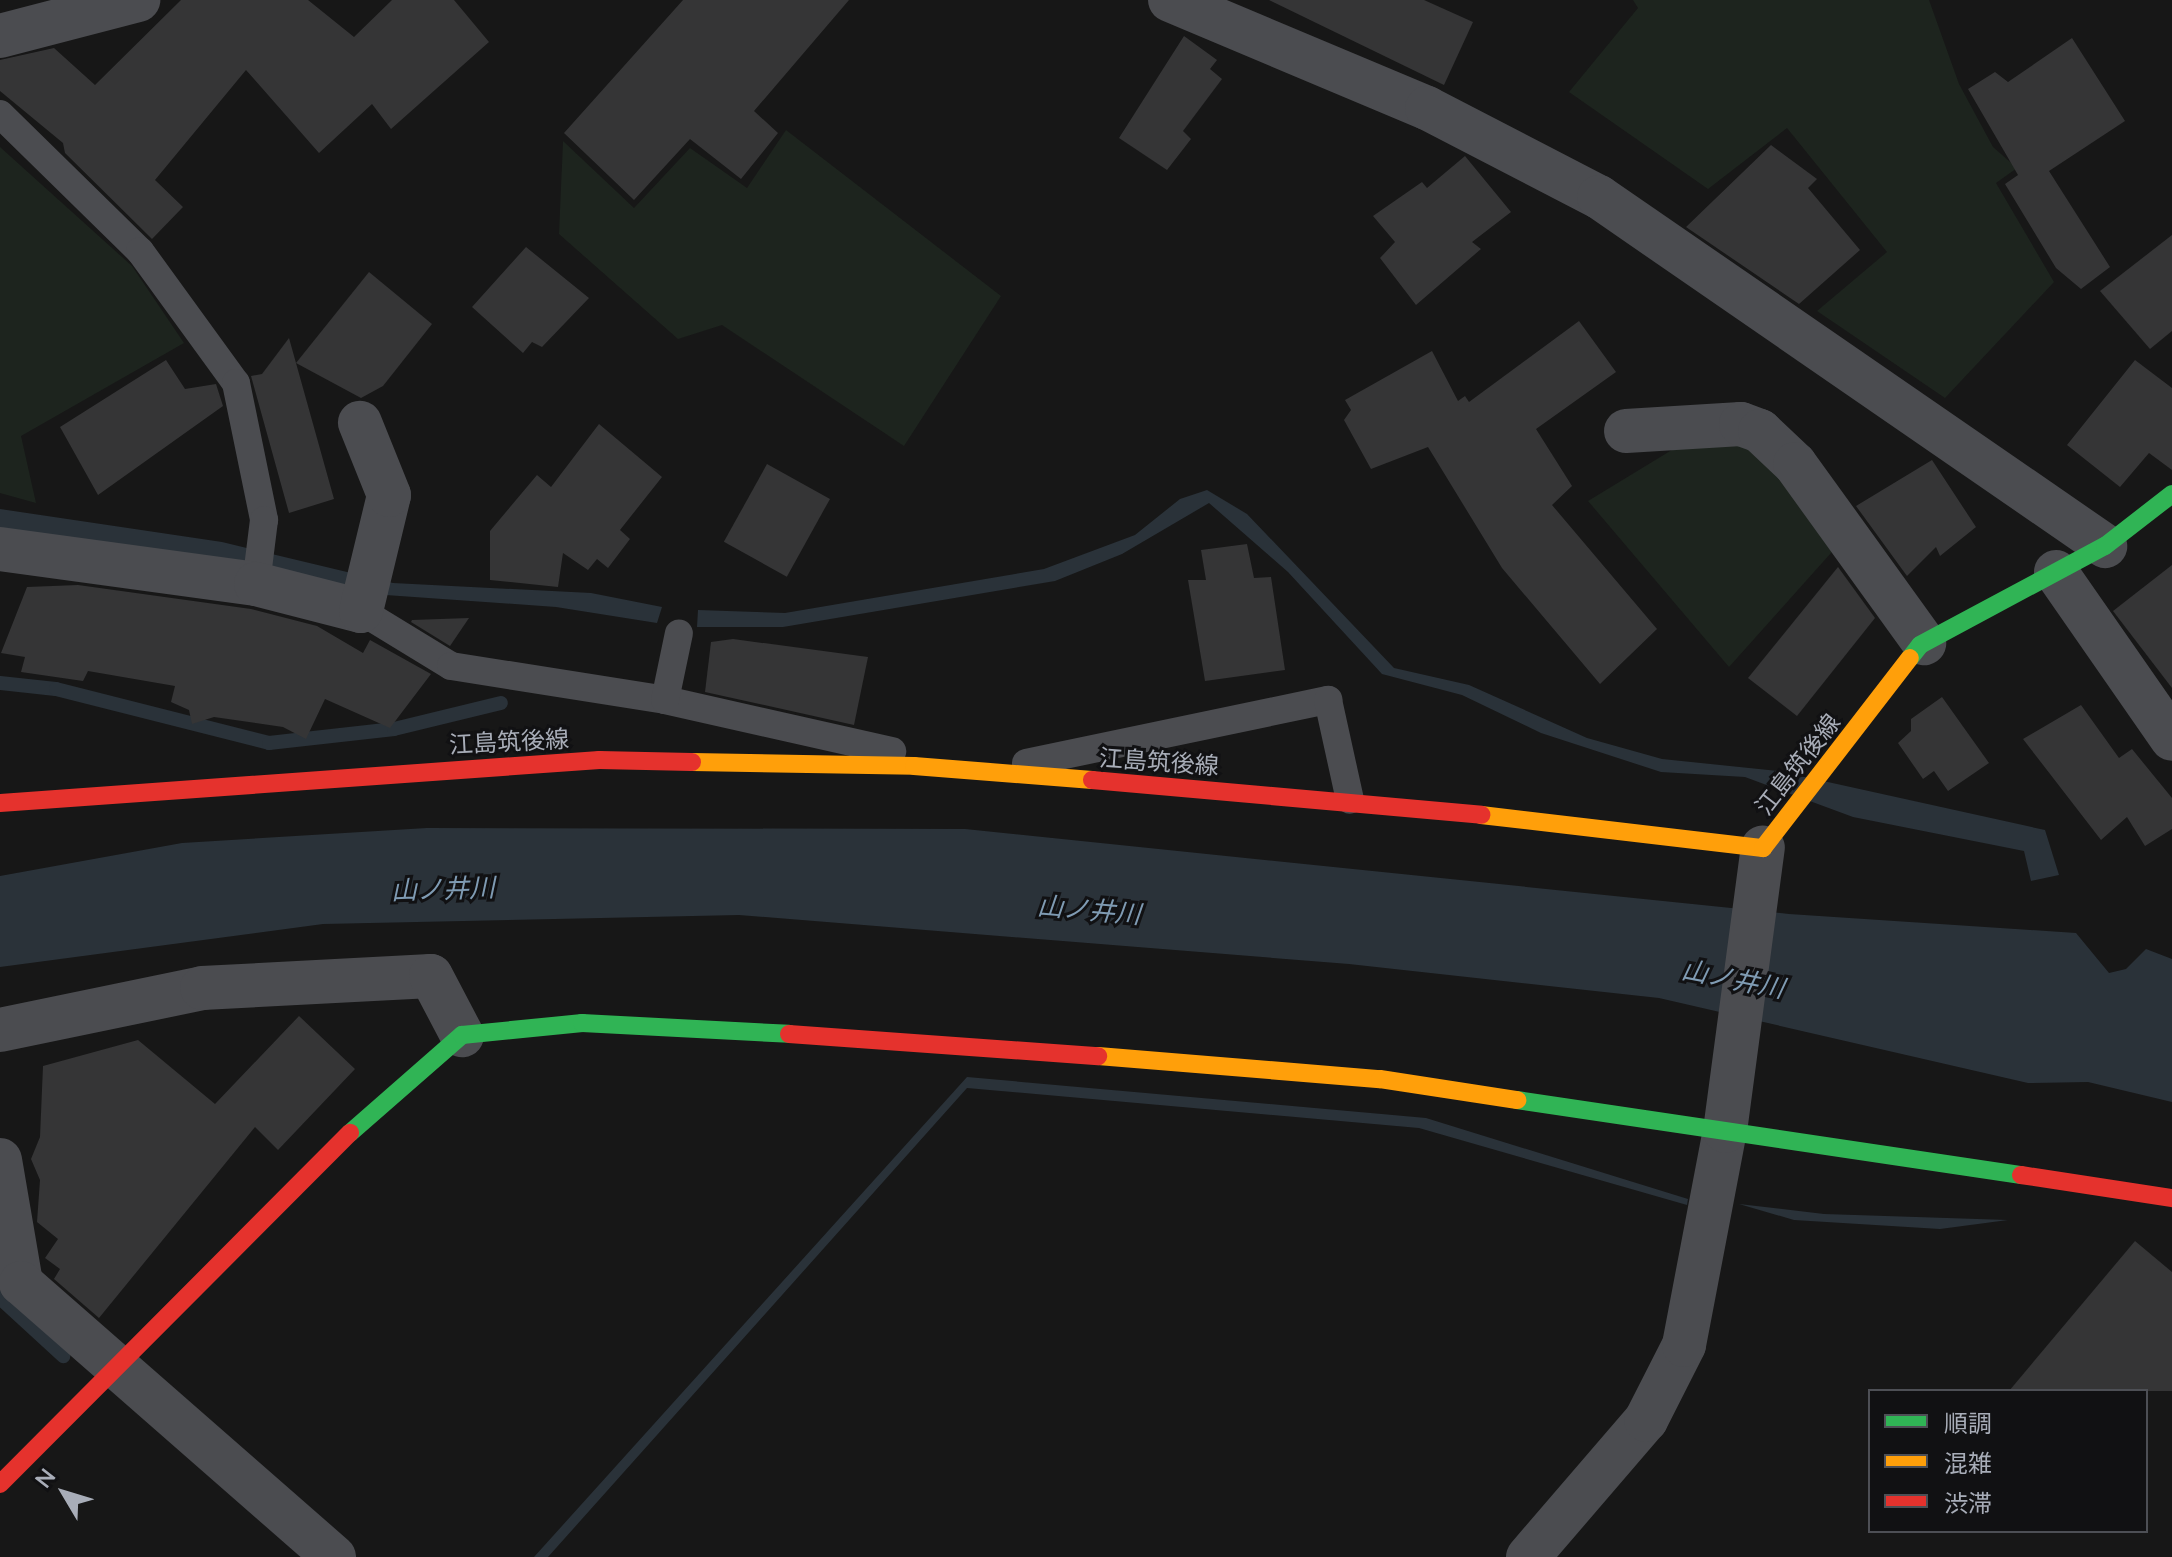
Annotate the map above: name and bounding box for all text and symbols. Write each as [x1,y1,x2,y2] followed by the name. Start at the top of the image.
[1749,708,1845,820] street label: 江島筑後線
[448,723,570,759] street label: 江島筑後線
[1098,742,1220,780] street label: 江島筑後線
[390,872,496,906] water label: 山ノ井川
[1036,890,1142,930] water label: 山ノ井川
[1679,954,1787,1004] water label: 山ノ井川
[1868,1389,2148,1533] legend
[1944,1408,1992,1437] text: 順調
[1944,1448,1992,1477] text: 混雑
[24,1453,104,1533] north arrow
[29,1463,61,1493] text: N
[1944,1488,1992,1517] text: 渋滞

